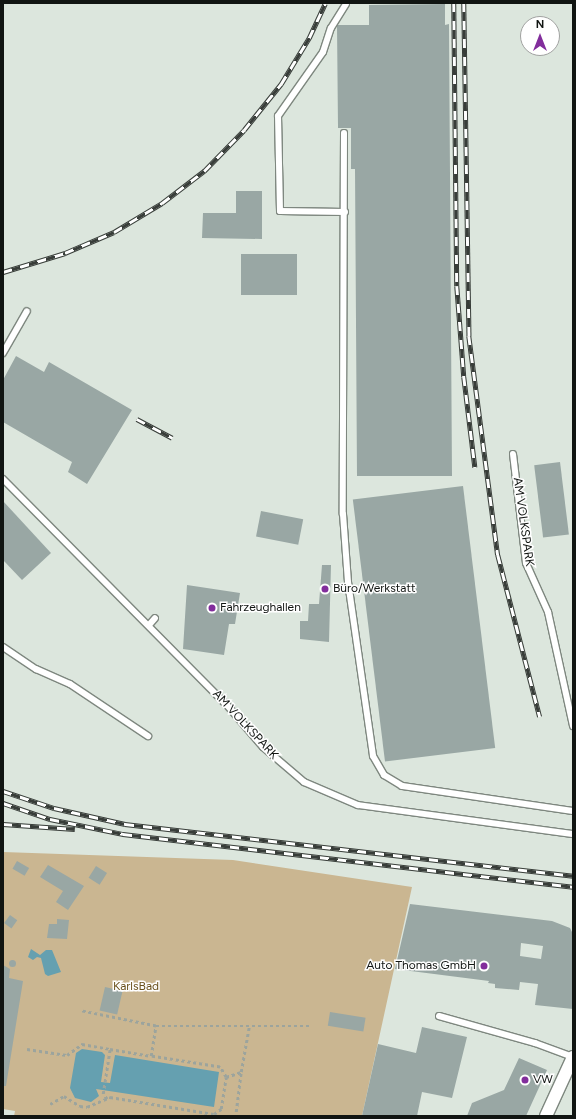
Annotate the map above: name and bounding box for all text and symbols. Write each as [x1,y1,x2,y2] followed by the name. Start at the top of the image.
[520,16,560,56] north arrow
[536,18,544,31] text: N
[510,477,536,567] street label: AM VOLKSPARK
[333,582,415,596] place label: Büro/Werkstatt
[320,584,330,594] marker: Büro/Werkstatt
[220,601,301,615] place label: Fahrzeughallen
[207,603,217,613] marker: Fahrzeughallen
[209,687,281,763] street label: AM VOLKSPARK
[366,959,476,973] place label: Auto Thomas GmbH
[479,961,489,971] marker: Auto Thomas GmbH
[113,980,159,994] park label: KarlsBad
[533,1073,553,1087] place label: VW
[520,1075,530,1085] marker: VW

